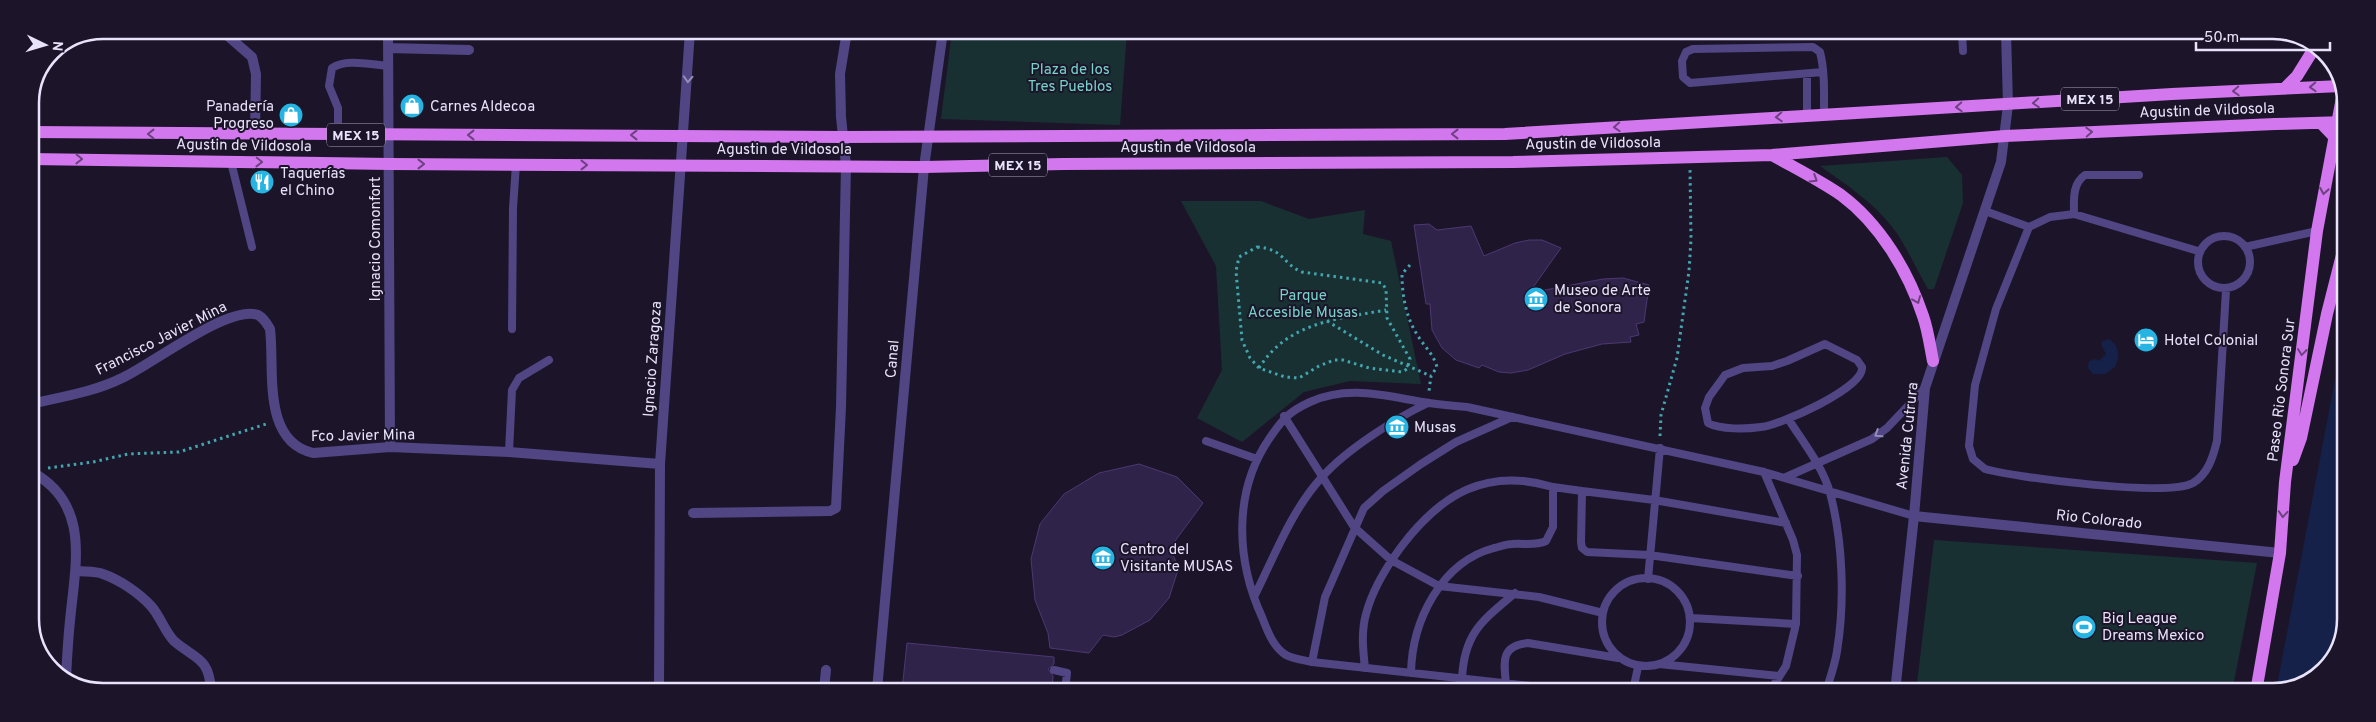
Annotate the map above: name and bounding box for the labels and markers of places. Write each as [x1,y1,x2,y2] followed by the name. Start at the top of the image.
[399,93,425,119] shop icon: Carnes Aldecoa
[206,98,274,134] place label: Panadería Progreso
[430,98,535,117] place label: Carnes Aldecoa
[278,102,304,128] shop icon: Panadería Progreso
[280,165,346,201] place label: Taquerías el Chino
[249,169,275,195] restaurant icon: Taquerías el Chino
[1554,282,1651,318] place label: Museo de Arte de Sonora
[1523,286,1549,312] museum icon: Museo de Arte de Sonora
[2133,327,2159,353] hotel icon: Hotel Colonial
[2164,332,2258,351] place label: Hotel Colonial
[1384,414,1410,440] museum icon: Musas
[1414,419,1456,438] place label: Musas
[1120,541,1233,577] place label: Centro del Visitante MUSAS
[1090,545,1116,571] museum icon: Centro del Visitante MUSAS
[2102,610,2204,646] place label: Big League Dreams Mexico
[2071,614,2097,640] sports icon: Big League Dreams Mexico

